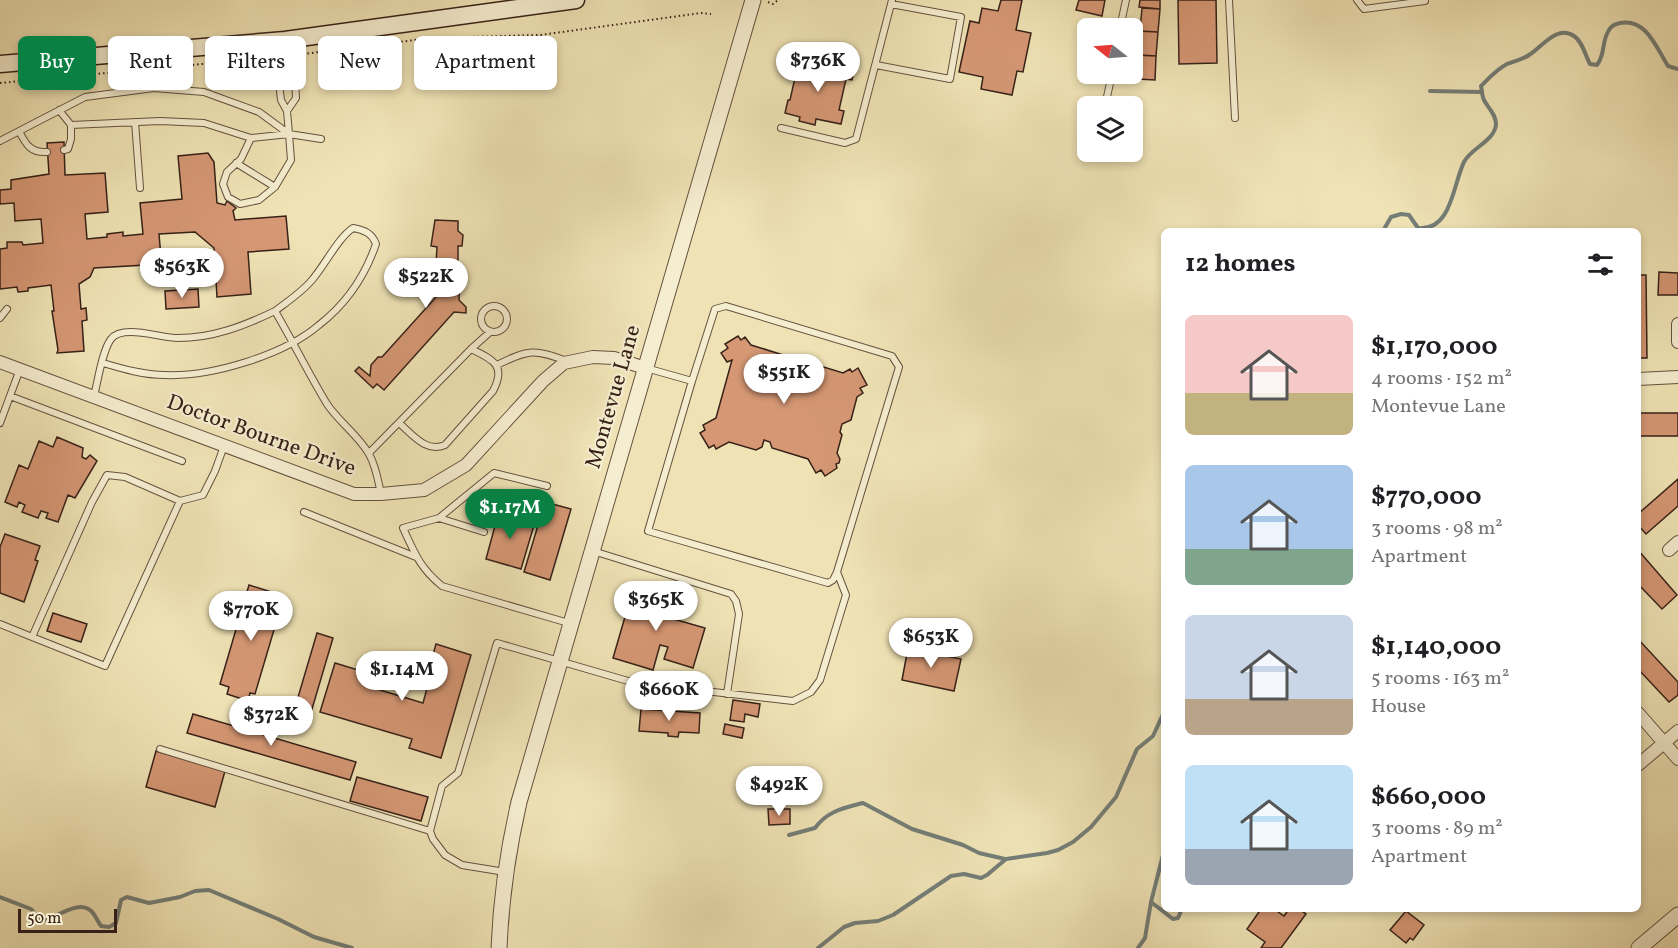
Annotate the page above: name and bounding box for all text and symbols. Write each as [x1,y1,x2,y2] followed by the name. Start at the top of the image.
[1077,18,1143,84] north arrow
[1077,18,1143,162] map controls
[18,36,96,90] chip: Buy
[108,36,193,90] chip: Rent
[205,36,306,90] chip: Filters
[318,36,402,90] chip: New
[414,36,557,90] chip: Apartment
[776,42,860,93] pin: $736K
[790,47,846,75] text: $736K
[1077,96,1143,162] button: layers
[1185,246,1296,282] text: 12 homes
[140,248,224,299] pin: $563K
[1584,248,1617,281] icon: filters
[154,253,210,281] text: $563K
[384,258,468,309] pin: $522K
[398,263,454,291] text: $522K
[579,321,649,473] street label: Montevue Lane
[1371,329,1498,365] text: $1,170,000
[1233,339,1305,411] icon: home
[742,354,826,405] pin: $551K
[758,359,810,387] text: $551K
[1371,365,1512,393] text: 4 rooms · 152 m²
[162,387,360,485] street label: Doctor Bourne Drive
[1371,393,1506,421] text: Montevue Lane
[1371,479,1482,515] text: $770,000
[461,489,559,540] pin: $1.17M
[1233,489,1305,561] icon: home
[479,494,541,522] text: $1.17M
[1371,515,1503,543] text: 3 rooms · 98 m²
[1371,543,1467,571] text: Apartment
[614,581,698,632] pin: $365K
[628,586,684,614] text: $365K
[209,591,293,642] pin: $770K
[223,596,279,624] text: $770K
[889,618,973,669] pin: $653K
[903,623,959,651] text: $653K
[1371,629,1501,665] text: $1,140,000
[1233,639,1305,711] icon: home
[353,651,451,702] pin: $1.14M
[370,656,434,684] text: $1.14M
[1371,665,1509,693] text: 5 rooms · 163 m²
[627,671,711,722] pin: $660K
[639,676,699,704] text: $660K
[1371,693,1426,721] text: House
[229,696,313,747] pin: $372K
[243,701,299,729] text: $372K
[737,766,821,817] pin: $492K
[750,771,808,799] text: $492K
[1371,779,1486,815] text: $660,000
[1233,789,1305,861] icon: home
[1371,815,1503,843] text: 3 rooms · 89 m²
[1371,843,1467,871] text: Apartment
[18,906,117,934] scale bar
[27,908,61,930] text: 50 m

